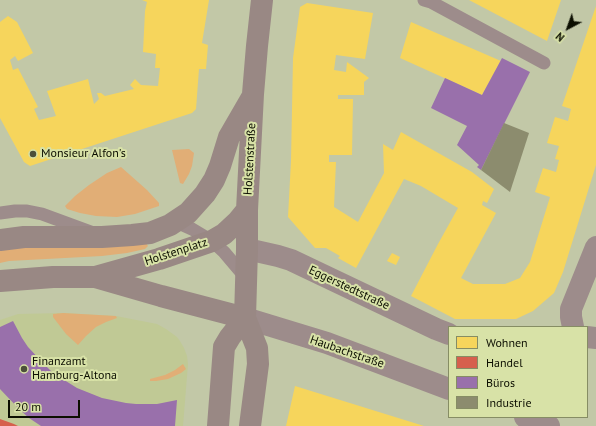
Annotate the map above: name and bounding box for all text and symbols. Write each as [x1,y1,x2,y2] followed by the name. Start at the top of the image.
[548,8,588,48] north arrow
[553,29,567,45] text: N
[241,123,259,195] street label: Holstenstraße
[41,147,126,161] place label: Monsieur Alfon's
[28,149,38,159] marker: Monsieur Alfon's
[143,235,209,269] street label: Holstenplatz
[306,263,392,313] street label: Eggerstedtstraße
[448,326,588,418] legend
[308,333,386,371] street label: Haubachstraße
[486,335,528,350] text: Wohnen
[32,355,117,383] place label: Finanzamt Hamburg-Altona
[486,355,523,370] text: Handel
[19,364,29,374] marker: Finanzamt Hamburg-Altona
[486,375,515,390] text: Büros
[10,392,82,418] scale bar
[486,395,532,410] text: Industrie
[15,399,41,414] text: 20 m

